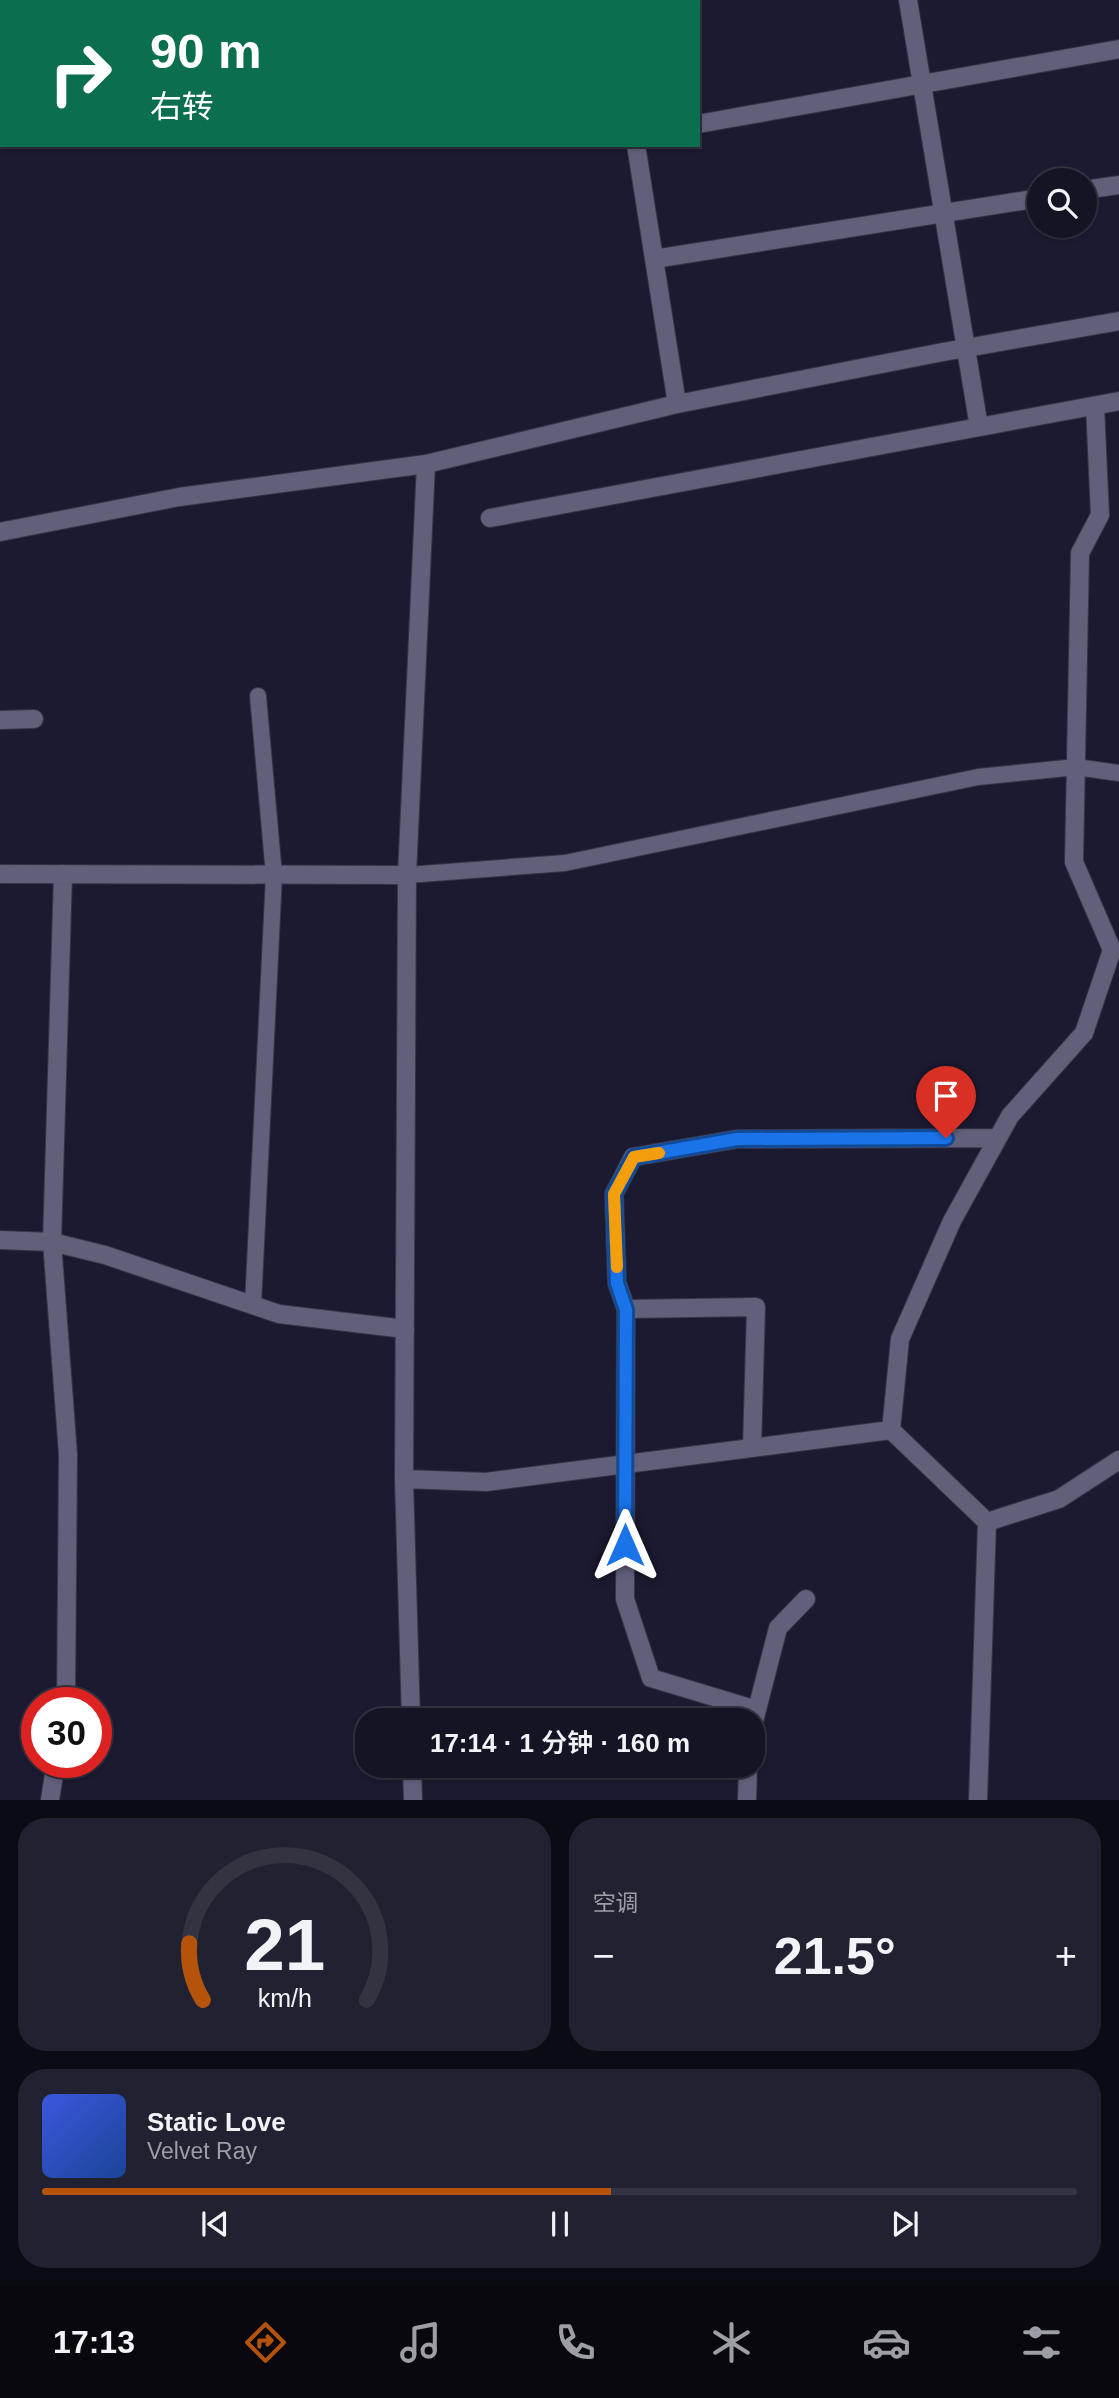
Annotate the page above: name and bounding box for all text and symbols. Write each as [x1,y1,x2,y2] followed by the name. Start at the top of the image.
[150,24,262,78] text: 90 m
[35,28,126,119] icon: right
[150,89,214,125] text: 右转
[1027,168,1097,238] map controls
[1027,168,1097,238] button: search
[916,1066,976,1138] pin
[927,1077,965,1115] icon: arrive
[588,1508,662,1582] position arrow
[21,1687,112,1778] speed limit sign: 30
[430,1728,690,1758] text: 17:14 · 1 分钟 · 160 m
[593,1890,639,1916] text: 空调
[244,1905,325,1986] text: 21
[774,1927,896,1985] text: 21.5°
[593,1935,615,1977] text: −
[1055,1935,1077,1977] text: +
[257,1984,311,2012] text: km/h
[147,2107,286,2137] text: Static Love
[147,2138,257,2164] text: Velvet Ray
[196,2205,234,2243] icon: previous
[541,2205,579,2243] icon: pause
[886,2205,924,2243] icon: next
[241,2318,290,2367] icon: directions
[396,2318,445,2367] icon: music
[551,2318,600,2367] icon: phone
[707,2318,756,2367] icon: climate
[862,2318,911,2367] icon: car
[1017,2318,1066,2367] icon: filters
[53,2324,135,2360] text: 17:13

